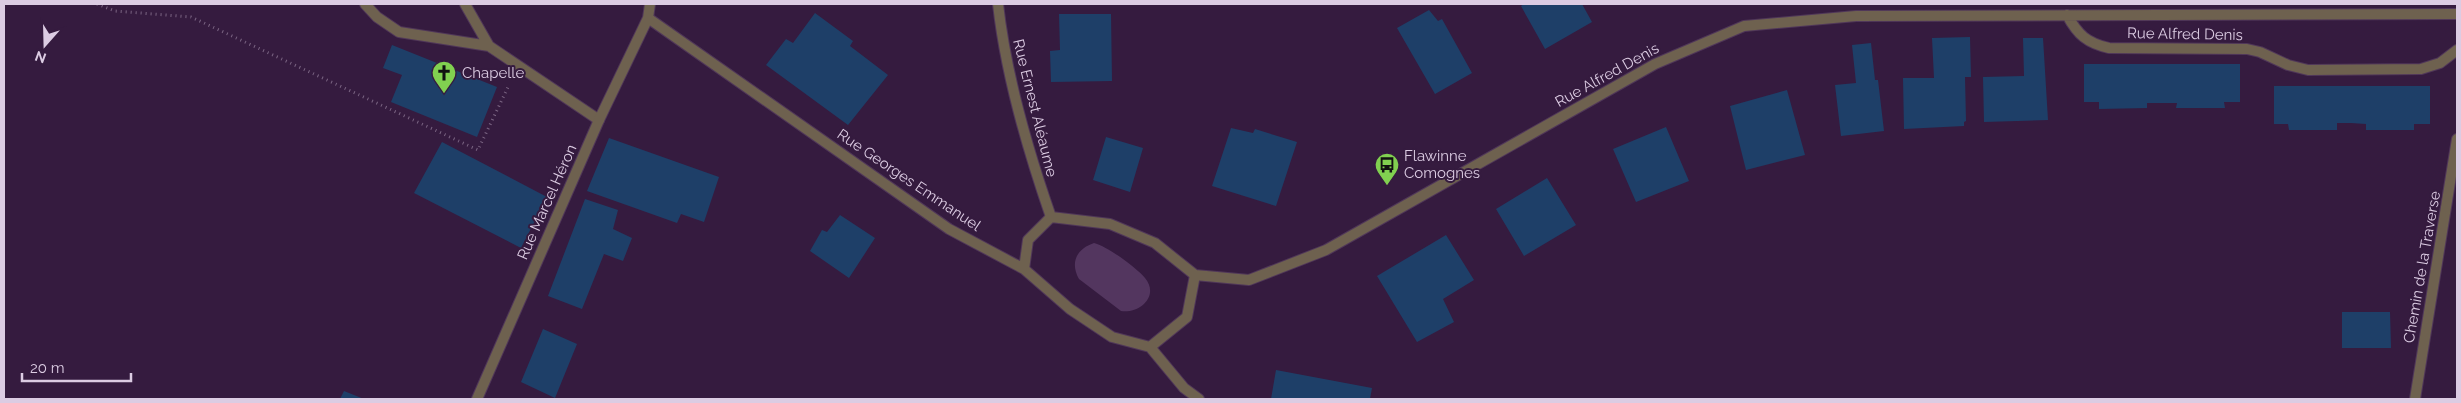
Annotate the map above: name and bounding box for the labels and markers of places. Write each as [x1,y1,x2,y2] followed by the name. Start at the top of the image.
[431,60,457,94] church icon: Chapelle
[462,64,524,82] place label: Chapelle
[1404,147,1480,182] place label: Flawinne Comognes
[1374,152,1400,186] bus stop icon: Flawinne Comognes

